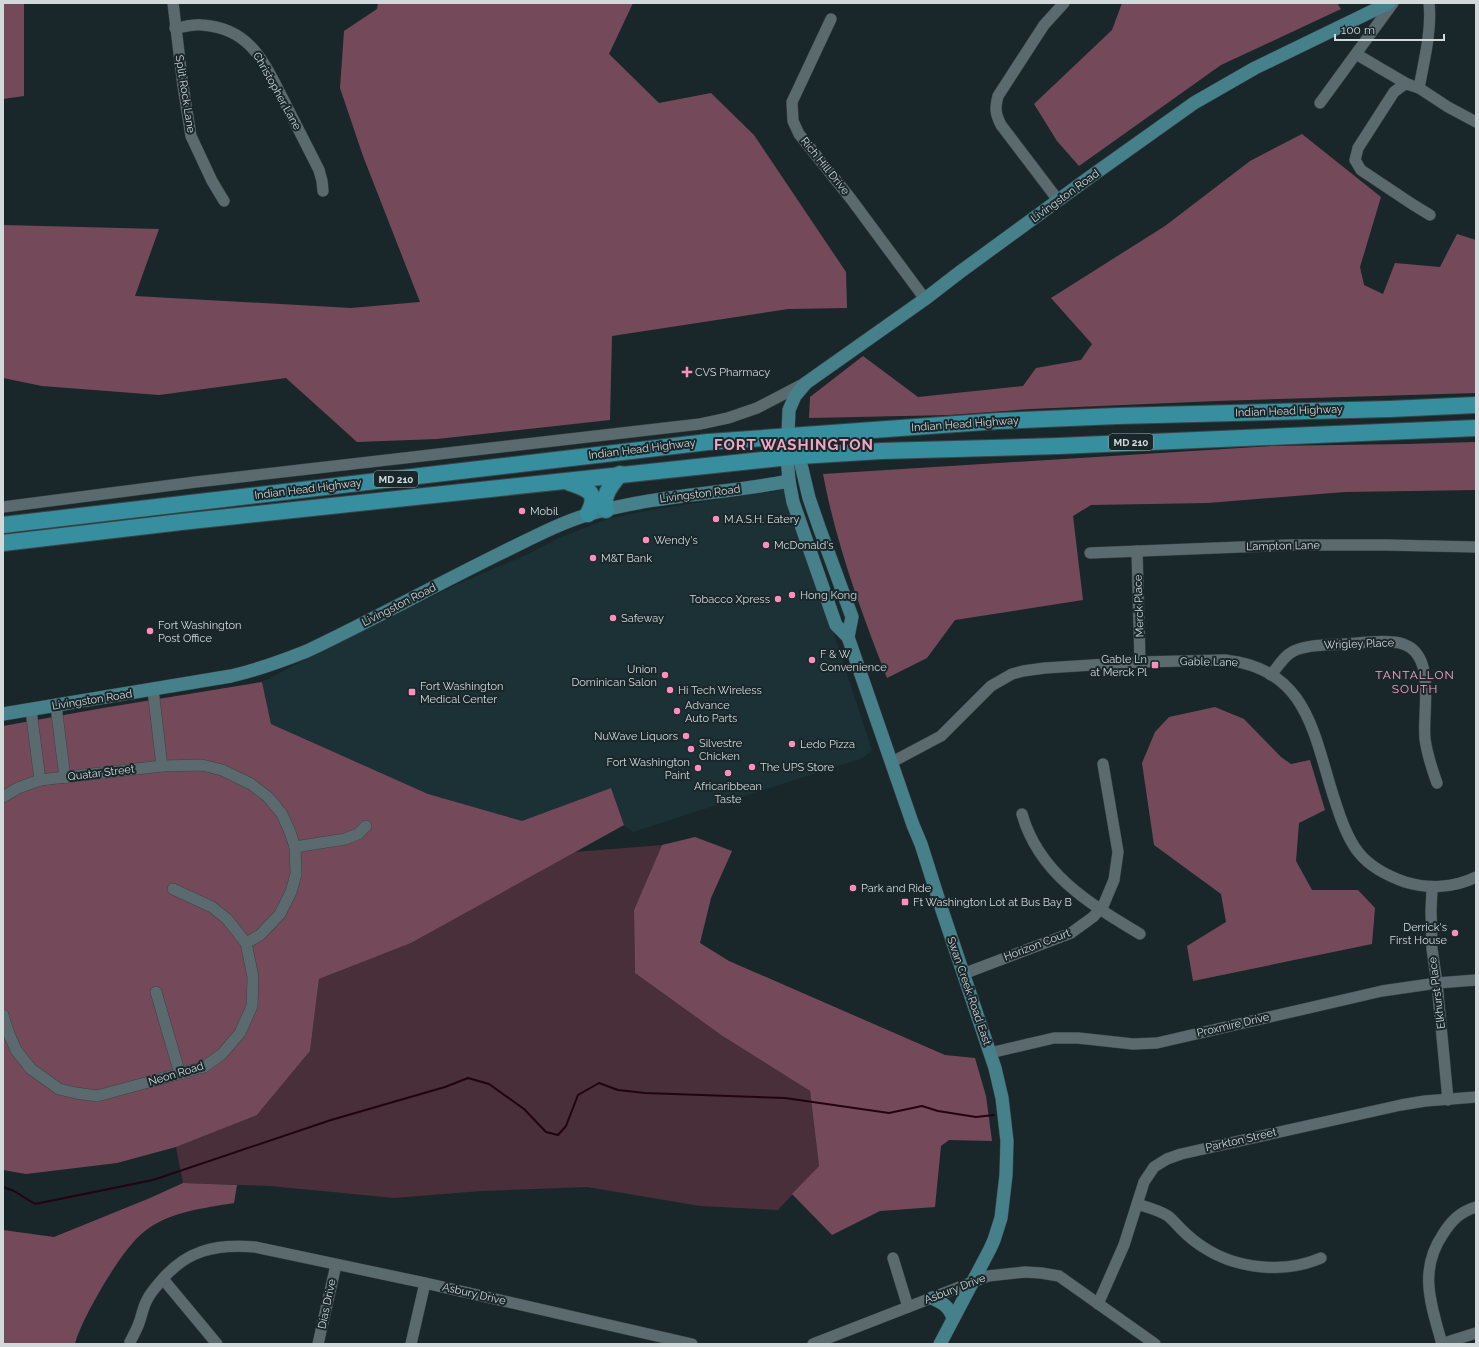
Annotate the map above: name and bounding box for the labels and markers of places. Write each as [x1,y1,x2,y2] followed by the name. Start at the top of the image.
[695,366,770,379] place label: CVS Pharmacy
[682,367,692,377] marker: CVS Pharmacy
[530,505,558,518] place label: Mobil
[517,506,527,516] marker: Mobil
[724,513,800,526] place label: M.A.S.H. Eatery
[711,514,721,524] marker: M.A.S.H. Eatery
[654,534,698,547] place label: Wendy's
[641,535,651,545] marker: Wendy's
[774,539,834,552] place label: McDonald's
[761,540,771,550] marker: McDonald's
[601,552,652,565] place label: M&T Bank
[588,553,598,563] marker: M&T Bank
[800,589,857,602] place label: Hong Kong
[787,590,797,600] marker: Hong Kong
[690,593,770,606] place label: Tobacco Xpress
[773,594,783,604] marker: Tobacco Xpress
[621,612,664,625] place label: Safeway
[608,613,618,623] marker: Safeway
[158,619,241,645] place label: Fort Washington Post Office
[145,626,155,636] marker: Fort Washington Post Office
[820,648,887,674] place label: F & W Convenience
[1090,653,1147,679] place label: Gable Ln at Merck Pl
[807,655,817,665] marker: F & W Convenience
[1150,660,1160,670] marker: Gable Ln at Merck Pl
[571,663,657,689] place label: Union Dominican Salon
[660,670,670,680] marker: Union Dominican Salon
[420,680,503,706] place label: Fort Washington Medical Center
[678,684,762,697] place label: Hi Tech Wireless
[665,685,675,695] marker: Hi Tech Wireless
[407,687,417,697] marker: Fort Washington Medical Center
[685,699,737,725] place label: Advance Auto Parts
[672,706,682,716] marker: Advance Auto Parts
[594,730,678,743] place label: NuWave Liquors
[681,731,691,741] marker: NuWave Liquors
[699,737,743,763] place label: Silvestre Chicken
[800,738,855,751] place label: Ledo Pizza
[787,739,797,749] marker: Ledo Pizza
[686,744,696,754] marker: Silvestre Chicken
[607,756,690,782] place label: Fort Washington Paint
[760,761,834,774] place label: The UPS Store
[747,762,757,772] marker: The UPS Store
[693,763,703,773] marker: Fort Washington Paint
[723,768,733,778] marker: Africaribbean Taste
[694,780,762,806] place label: Africaribbean Taste
[861,882,932,895] place label: Park and Ride
[848,883,858,893] marker: Park and Ride
[913,896,1072,909] place label: Ft Washington Lot at Bus Bay B
[900,897,910,907] marker: Ft Washington Lot at Bus Bay B
[1390,921,1448,947] place label: Derrick's First House
[1450,928,1460,938] marker: Derrick's First House

